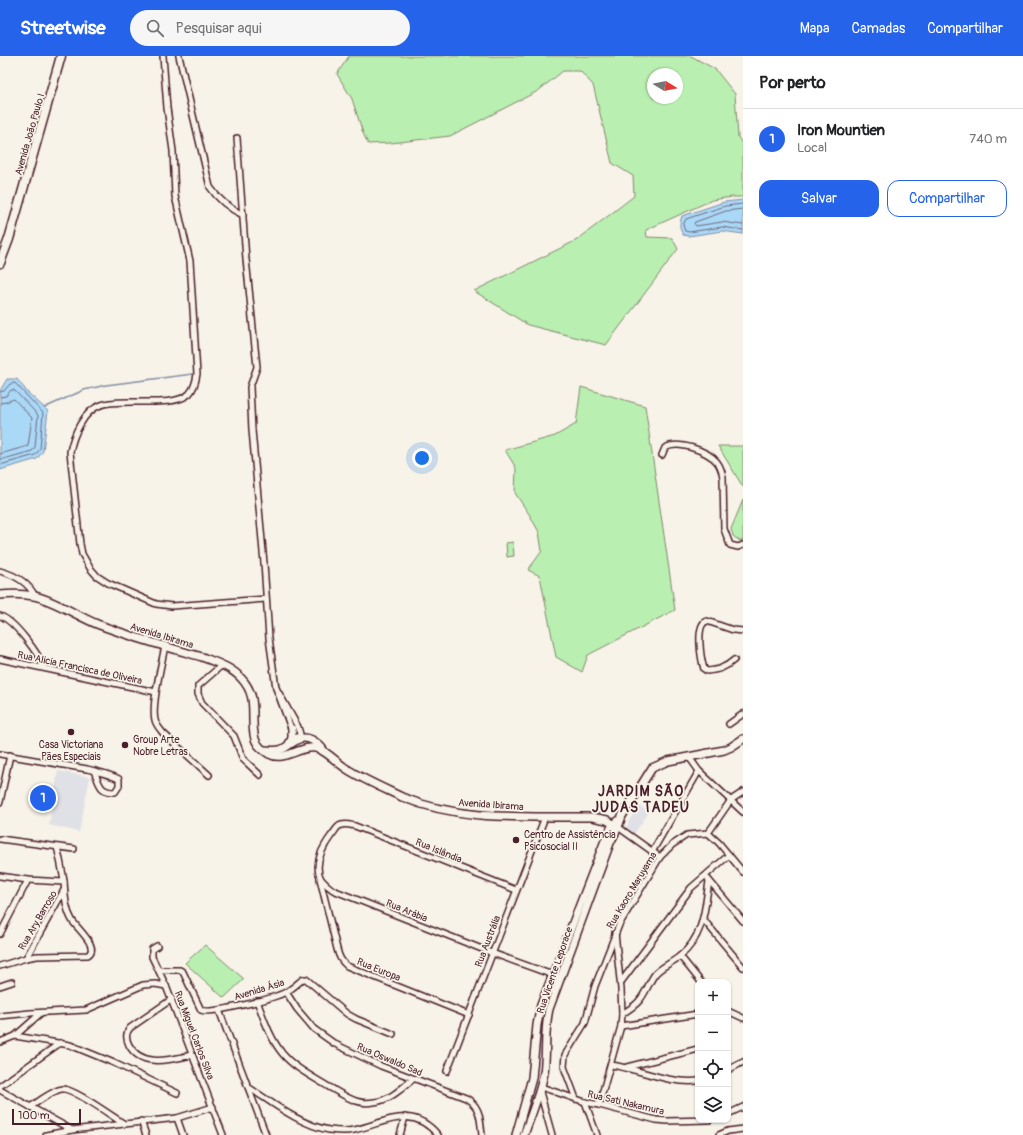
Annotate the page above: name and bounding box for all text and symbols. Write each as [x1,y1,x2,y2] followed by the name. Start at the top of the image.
[130,10,410,46] search box
[20,16,106,40] text: Streetwise
[144,17,166,39] icon: search
[176,19,262,38] text: Pesquisar aqui
[800,20,829,37] text: Mapa
[851,20,905,37] text: Camadas
[927,20,1003,37] text: Compartilhar
[647,68,683,104] north arrow
[759,72,826,93] text: Por perto
[13,92,47,177] street label: Avenida João Paulo I
[797,121,885,140] text: Iron Mountien
[769,131,775,147] text: 1
[969,131,1007,147] text: 740 m
[797,140,827,156] text: Local
[759,180,879,217] button: Salvar
[887,180,1007,217] button: Compartilhar
[412,448,432,468] your location
[129,621,195,651] street label: Avenida Ibirama
[16,649,144,687] street label: Rua Alicia Francisca de Oliveira
[66,727,76,737] marker: Casa Victoriana Pães Especiais
[133,734,188,758] place label: Group Arte Nobre Letras
[39,739,104,763] place label: Casa Victoriana Pães Especiais
[120,740,130,750] marker: Group Arte Nobre Letras
[592,782,690,816] district label: JARDIM SÃO JUDAS TADEU
[30,783,56,813] pin: 1
[458,797,524,813] street label: Avenida Ibirama
[524,829,616,853] place label: Centro de Assistência Psicosocial II
[511,835,521,845] marker: Centro de Assistência Psicosocial II
[414,836,464,866] street label: Rua Islândia
[604,850,660,931] street label: Rua Kaoro Maruyama
[16,888,60,952] street label: Rua Ary Barroso
[384,897,429,925] street label: Rua Arábia
[473,914,503,969] street label: Rua Austrália
[534,925,575,1015] street label: Rua Vicente Leporace
[355,956,403,984] street label: Rua Europa
[232,976,286,1003] street label: Avenida Ásia
[695,979,731,1123] map controls
[695,979,731,1015] button: +
[172,989,217,1082] street label: Rua Miguel Carlos Silva
[695,1015,731,1051] button: −
[355,1041,424,1079] street label: Rua Oswaldo Sad
[695,1051,731,1087] button: locate
[695,1087,731,1123] button: layers
[586,1088,666,1118] street label: Rua Sati Nakamura
[12,1107,81,1126] scale bar
[18,1109,49,1122] text: 100 m

